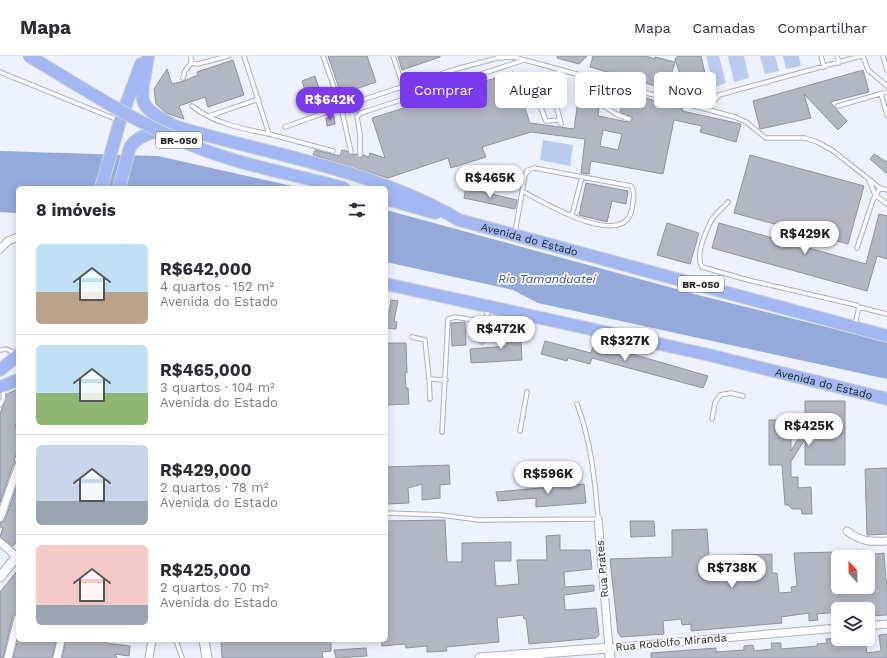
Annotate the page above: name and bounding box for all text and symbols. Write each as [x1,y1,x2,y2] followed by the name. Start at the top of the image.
[20,16,71,39] text: Mapa
[634,20,671,36] text: Mapa
[693,20,755,36] text: Camadas
[777,20,867,36] text: Compartilhar
[400,72,487,108] chip: Comprar
[495,72,567,108] chip: Alugar
[575,72,646,108] chip: Filtros
[654,72,716,108] chip: Novo
[297,87,363,121] pin: R$642K
[305,92,355,107] text: R$642K
[156,132,202,148] road number: BR-050
[457,165,523,199] pin: R$465K
[465,170,515,185] text: R$465K
[346,199,368,221] icon: filters
[36,200,116,220] text: 8 imóveis
[480,220,579,259] street label: Avenida do Estado
[772,221,838,255] pin: R$429K
[780,226,830,241] text: R$429K
[160,259,252,279] text: R$642,000
[68,260,116,308] icon: home
[498,272,598,286] water label: Rio Tamanduateí
[678,276,724,292] road number: BR-050
[160,279,274,294] text: 4 quartos · 152 m²
[160,294,278,309] text: Avenida do Estado
[468,316,534,350] pin: R$472K
[476,321,526,336] text: R$472K
[592,328,658,362] pin: R$327K
[600,333,650,348] text: R$327K
[160,360,252,380] text: R$465,000
[68,361,116,409] icon: home
[774,366,874,402] street label: Avenida do Estado
[160,380,275,395] text: 3 quartos · 104 m²
[160,395,278,410] text: Avenida do Estado
[776,413,842,447] pin: R$425K
[784,418,834,433] text: R$425K
[160,460,252,480] text: R$429,000
[68,461,116,509] icon: home
[515,461,581,495] pin: R$596K
[523,466,573,481] text: R$596K
[160,480,268,495] text: 2 quartos · 78 m²
[160,495,278,510] text: Avenida do Estado
[593,540,611,598] street label: Rua Prates
[831,550,875,594] north arrow
[831,550,875,646] map controls
[699,555,765,589] pin: R$738K
[160,560,251,580] text: R$425,000
[707,560,757,575] text: R$738K
[68,561,116,609] icon: home
[160,580,269,595] text: 2 quartos · 70 m²
[160,595,278,610] text: Avenida do Estado
[831,602,875,646] button: layers
[615,631,727,654] street label: Rua Rodolfo Miranda

